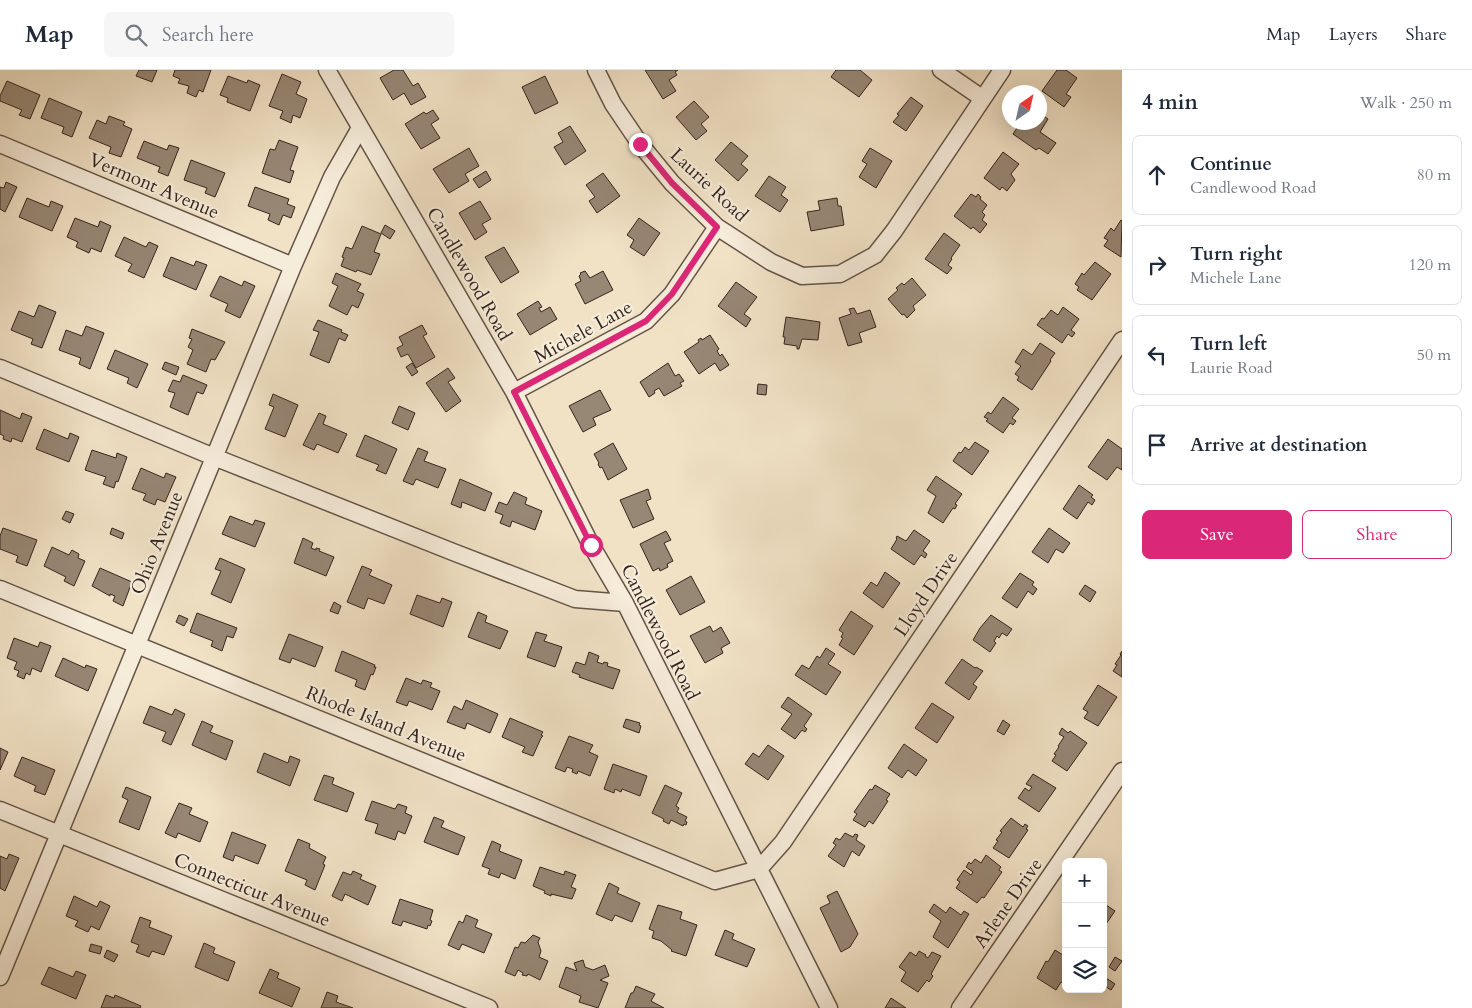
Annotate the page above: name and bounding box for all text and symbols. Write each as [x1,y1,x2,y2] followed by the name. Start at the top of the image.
[104,12,454,57] search box
[25,18,74,51] text: Map
[122,21,150,49] icon: search
[162,22,254,48] text: Search here
[1266,22,1301,47] text: Map
[1329,22,1378,47] text: Layers
[1406,22,1447,47] text: Share
[1002,85,1047,130] north arrow
[1142,88,1198,117] text: 4 min
[1360,92,1452,114] text: Walk · 250 m
[629,133,652,156] route end
[664,142,754,228] street label: Laurie Road
[85,147,223,225] street label: Vermont Avenue
[1190,151,1272,177] text: Continue
[1143,161,1171,189] icon: ahead
[1417,164,1451,186] text: 80 m
[1190,177,1316,199] text: Candlewood Road
[420,203,518,345] street label: Candlewood Road
[1190,241,1282,267] text: Turn right
[1143,251,1171,279] icon: right
[1409,254,1451,276] text: 120 m
[1190,267,1282,289] text: Michele Lane
[529,294,637,370] street label: Michele Lane
[1190,331,1267,357] text: Turn left
[1143,341,1171,369] icon: left
[1417,344,1451,366] text: 50 m
[1190,357,1272,379] text: Laurie Road
[1143,431,1171,459] icon: arrive
[1190,432,1367,458] text: Arrive at destination
[124,488,190,598] street label: Ohio Avenue
[1142,510,1292,559] button: Save
[1302,510,1452,559] button: Share
[580,534,603,557] route start
[888,546,964,642] street label: Lloyd Drive
[614,559,706,705] street label: Candlewood Road
[302,680,470,768] street label: Rhode Island Avenue
[170,847,334,933] street label: Connecticut Avenue
[967,853,1049,953] street label: Arlene Drive
[1062,858,1107,993] map controls
[1062,858,1107,903] button: +
[1062,903,1107,948] button: −
[1062,948,1107,993] button: layers

